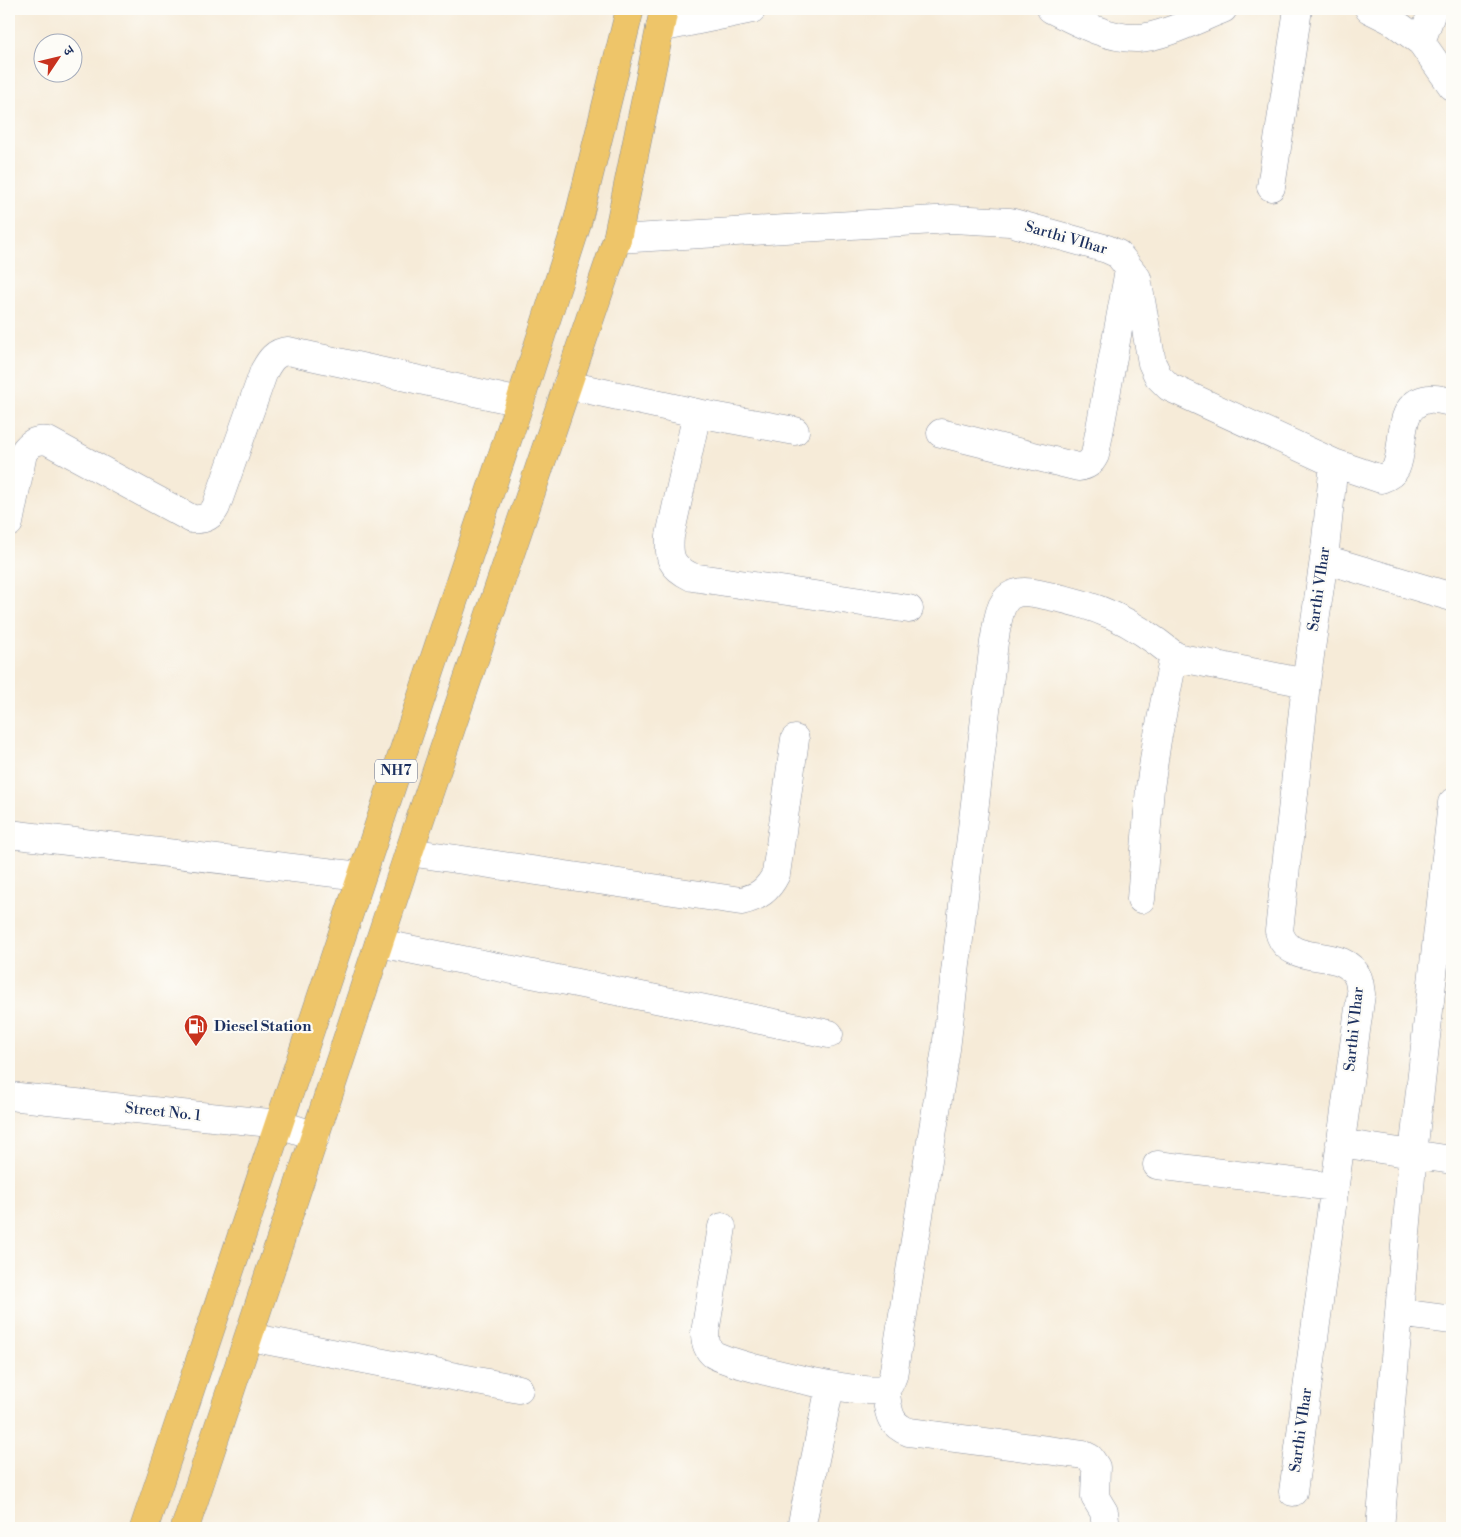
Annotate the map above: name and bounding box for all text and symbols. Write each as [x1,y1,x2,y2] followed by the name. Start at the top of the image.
[32,32,82,82] north arrow
[58,42,78,60] text: उ
[1023,217,1110,259] street label: Sarthi VIhar
[1304,545,1334,632] street label: Sarthi VIhar
[375,759,417,782] road number: NH7
[1340,985,1368,1072] street label: Sarthi VIhar
[183,1013,209,1047] fuel station icon: Diesel Station
[214,1017,312,1036] place label: Diesel Station
[124,1099,202,1125] street label: Street No. 1
[1286,1386,1316,1473] street label: Sarthi VIhar

